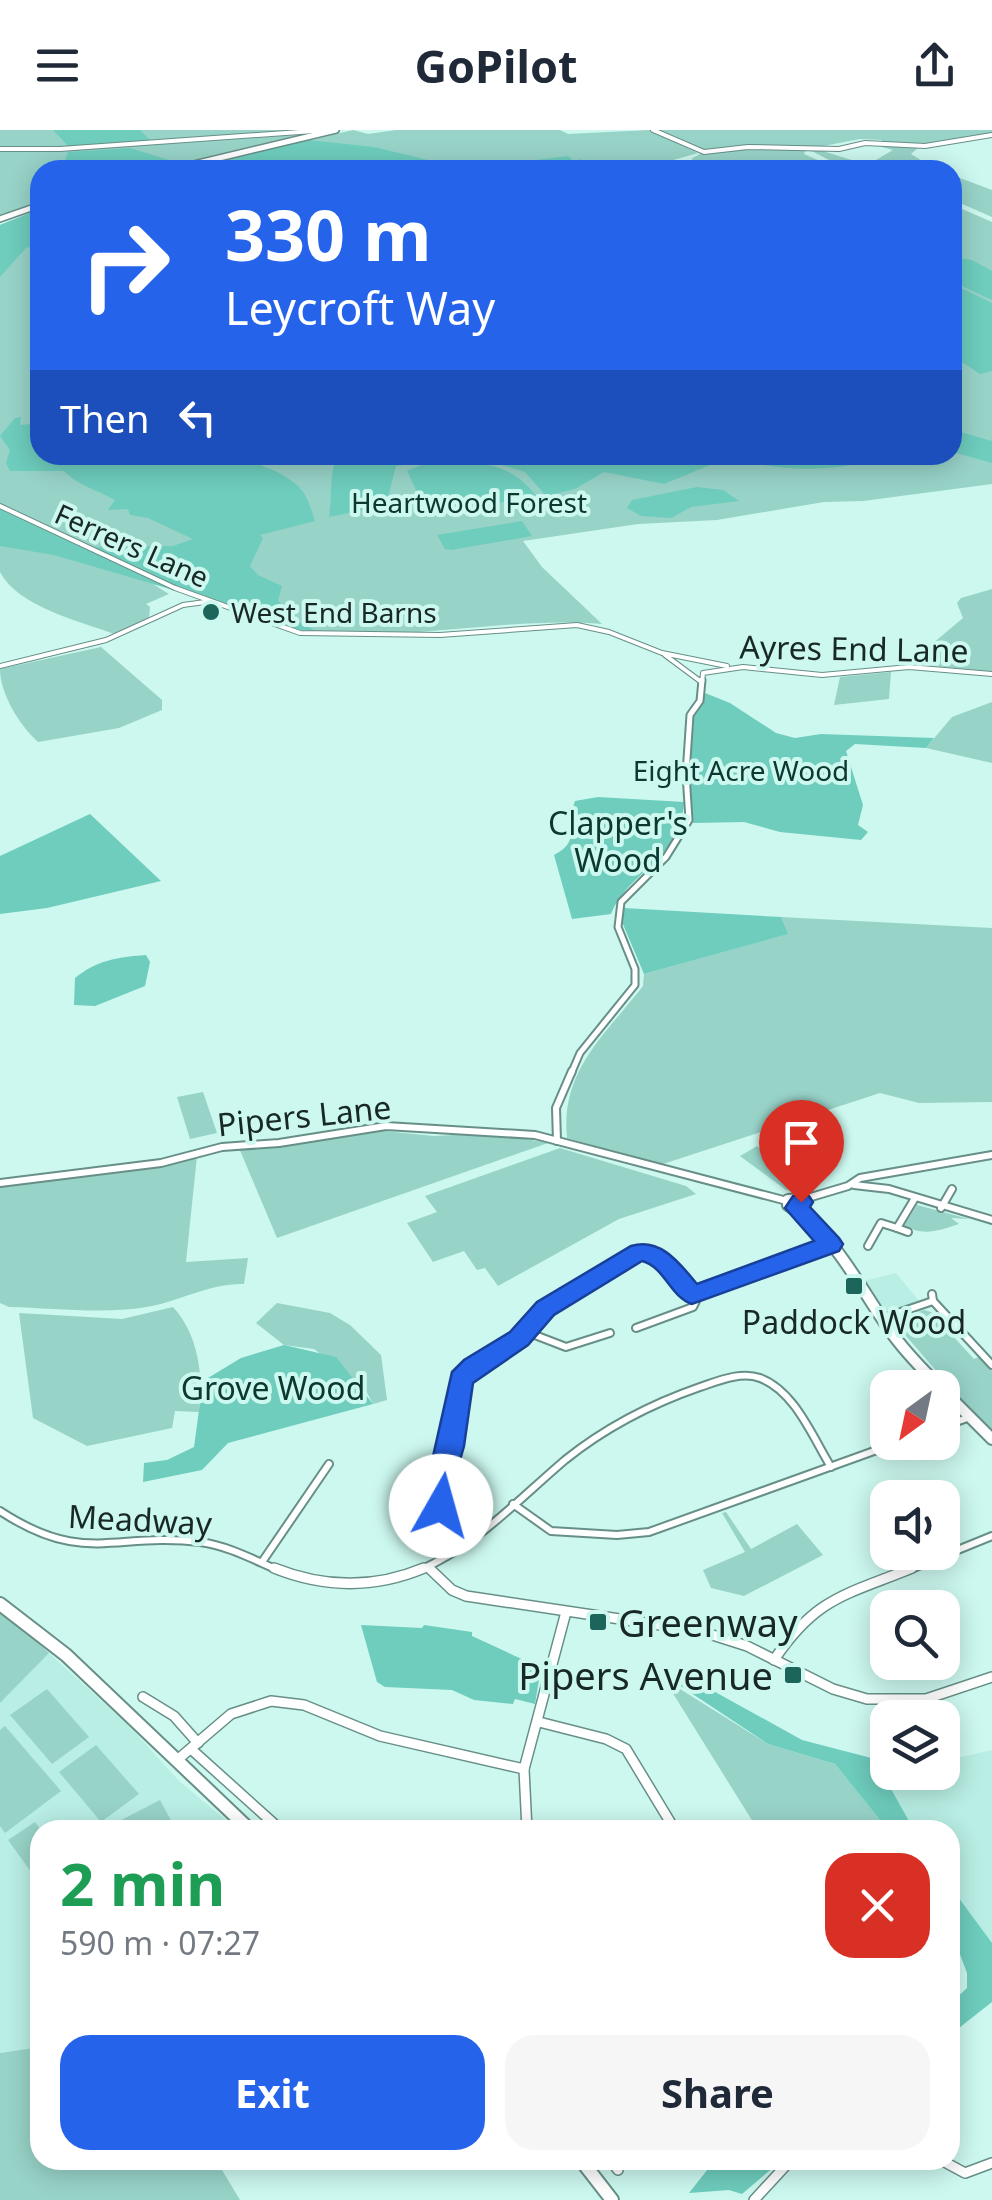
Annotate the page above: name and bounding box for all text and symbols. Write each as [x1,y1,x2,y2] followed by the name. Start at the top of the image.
[414,35,578,96] text: GoPilot
[30,38,85,93] icon: menu
[907,38,962,93] icon: share
[225,186,432,282] text: 330 m
[60,200,190,330] icon: right
[225,277,495,338] text: Leycroft Way
[170,390,225,445] icon: left
[60,392,150,444] text: Then
[351,483,587,521] park label: Heartwood Forest
[49,494,215,596] street label: Ferrers Lane
[231,593,437,631] place label: West End Barns
[200,601,222,623] marker: West End Barns
[739,625,969,671] street label: Ayres End Lane
[633,751,849,789] park label: Eight Acre Wood
[548,801,688,881] park label: Clapper's Wood
[215,1084,393,1146] street label: Pipers Lane
[759,1100,844,1203] pin
[774,1115,829,1170] icon: arrive
[843,1275,865,1297] marker: Paddock Wood
[742,1300,966,1343] place label: Paddock Wood
[181,1366,365,1409] park label: Grove Wood
[870,1370,960,1460] north arrow
[870,1370,960,1790] map controls
[389,1454,493,1558] position arrow
[870,1480,960,1570] button: sound
[67,1494,214,1544] street label: Meadway
[870,1590,960,1680] button: search
[618,1596,798,1648] place label: Greenway
[587,1611,609,1633] marker: Greenway
[518,1649,773,1701] place label: Pipers Avenue
[782,1664,804,1686] marker: Pipers Avenue
[870,1700,960,1790] button: layers
[60,1842,225,1924] text: 2 min
[825,1853,930,1958] button: close
[60,1921,260,1964] text: 590 m · 07:27
[60,2035,485,2150] button: Exit
[505,2035,930,2150] button: Share

